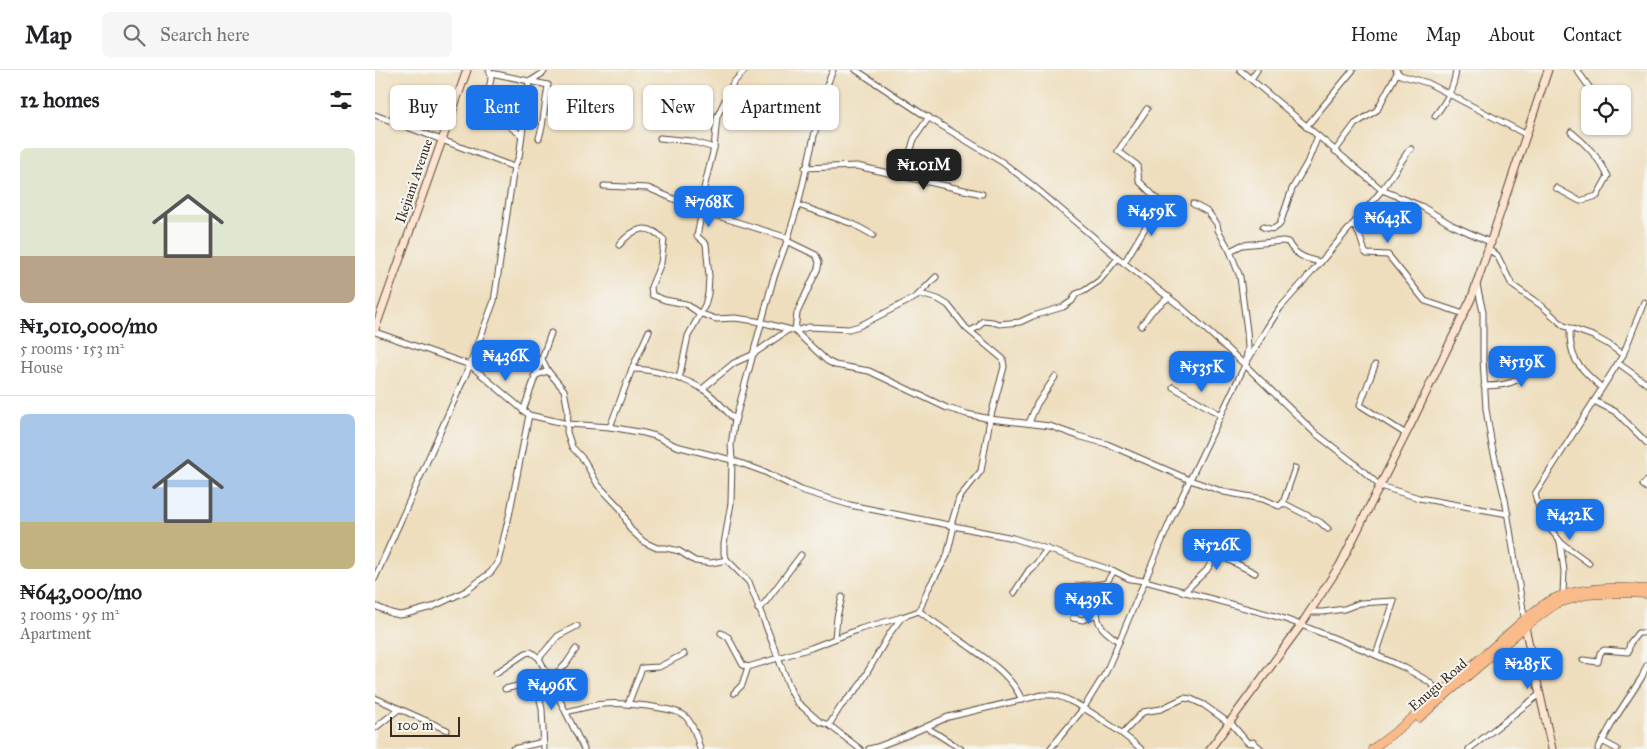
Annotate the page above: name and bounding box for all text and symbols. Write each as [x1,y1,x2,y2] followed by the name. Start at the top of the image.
[102,12,452,57] search box
[25,20,72,50] text: Map
[120,21,148,49] icon: search
[160,23,250,46] text: Search here
[1351,24,1398,46] text: Home
[1426,24,1461,46] text: Map
[1489,24,1535,46] text: About
[1563,24,1622,46] text: Contact
[390,85,456,130] chip: Buy
[466,85,538,130] chip: Rent
[548,85,633,130] chip: Filters
[643,85,713,130] chip: New
[723,85,839,130] chip: Apartment
[1581,85,1631,135] map controls
[1581,85,1631,135] button: locate
[327,86,355,114] icon: filters
[20,87,99,113] text: 12 homes
[392,137,436,225] street label: Ikejiani Avenue
[883,148,965,191] pin: ₦1.01M
[897,155,951,174] text: ₦1.01M
[143,181,233,271] icon: home
[674,186,744,228] pin: ₦768K
[685,192,733,211] text: ₦768K
[1117,194,1187,237] pin: ₦459K
[1128,201,1176,220] text: ₦459K
[1353,202,1423,244] pin: ₦643K
[1365,208,1411,227] text: ₦643K
[20,313,157,339] text: ₦1,010,000/mo
[20,339,124,358] text: 5 rooms · 153 m²
[471,340,541,382] pin: ₦436K
[483,346,529,365] text: ₦436K
[1487,346,1557,388] pin: ₦519K
[1167,350,1237,393] pin: ₦535K
[1499,352,1545,371] text: ₦519K
[1180,357,1224,376] text: ₦535K
[20,358,63,377] text: House
[143,446,233,536] icon: home
[1535,498,1605,541] pin: ₦432K
[1547,505,1593,524] text: ₦432K
[1182,528,1252,571] pin: ₦526K
[1194,535,1240,554] text: ₦526K
[20,579,142,605] text: ₦643,000/mo
[1054,582,1124,625] pin: ₦439K
[1066,589,1112,608] text: ₦439K
[20,605,119,624] text: 3 rooms · 95 m²
[20,624,92,643] text: Apartment
[1493,648,1563,690] pin: ₦285K
[1505,654,1551,673] text: ₦285K
[1405,655,1471,715] street label: Enugu Road
[517,668,587,711] pin: ₦496K
[528,675,576,694] text: ₦496K
[390,714,460,737] scale bar
[397,717,434,734] text: 100 m

